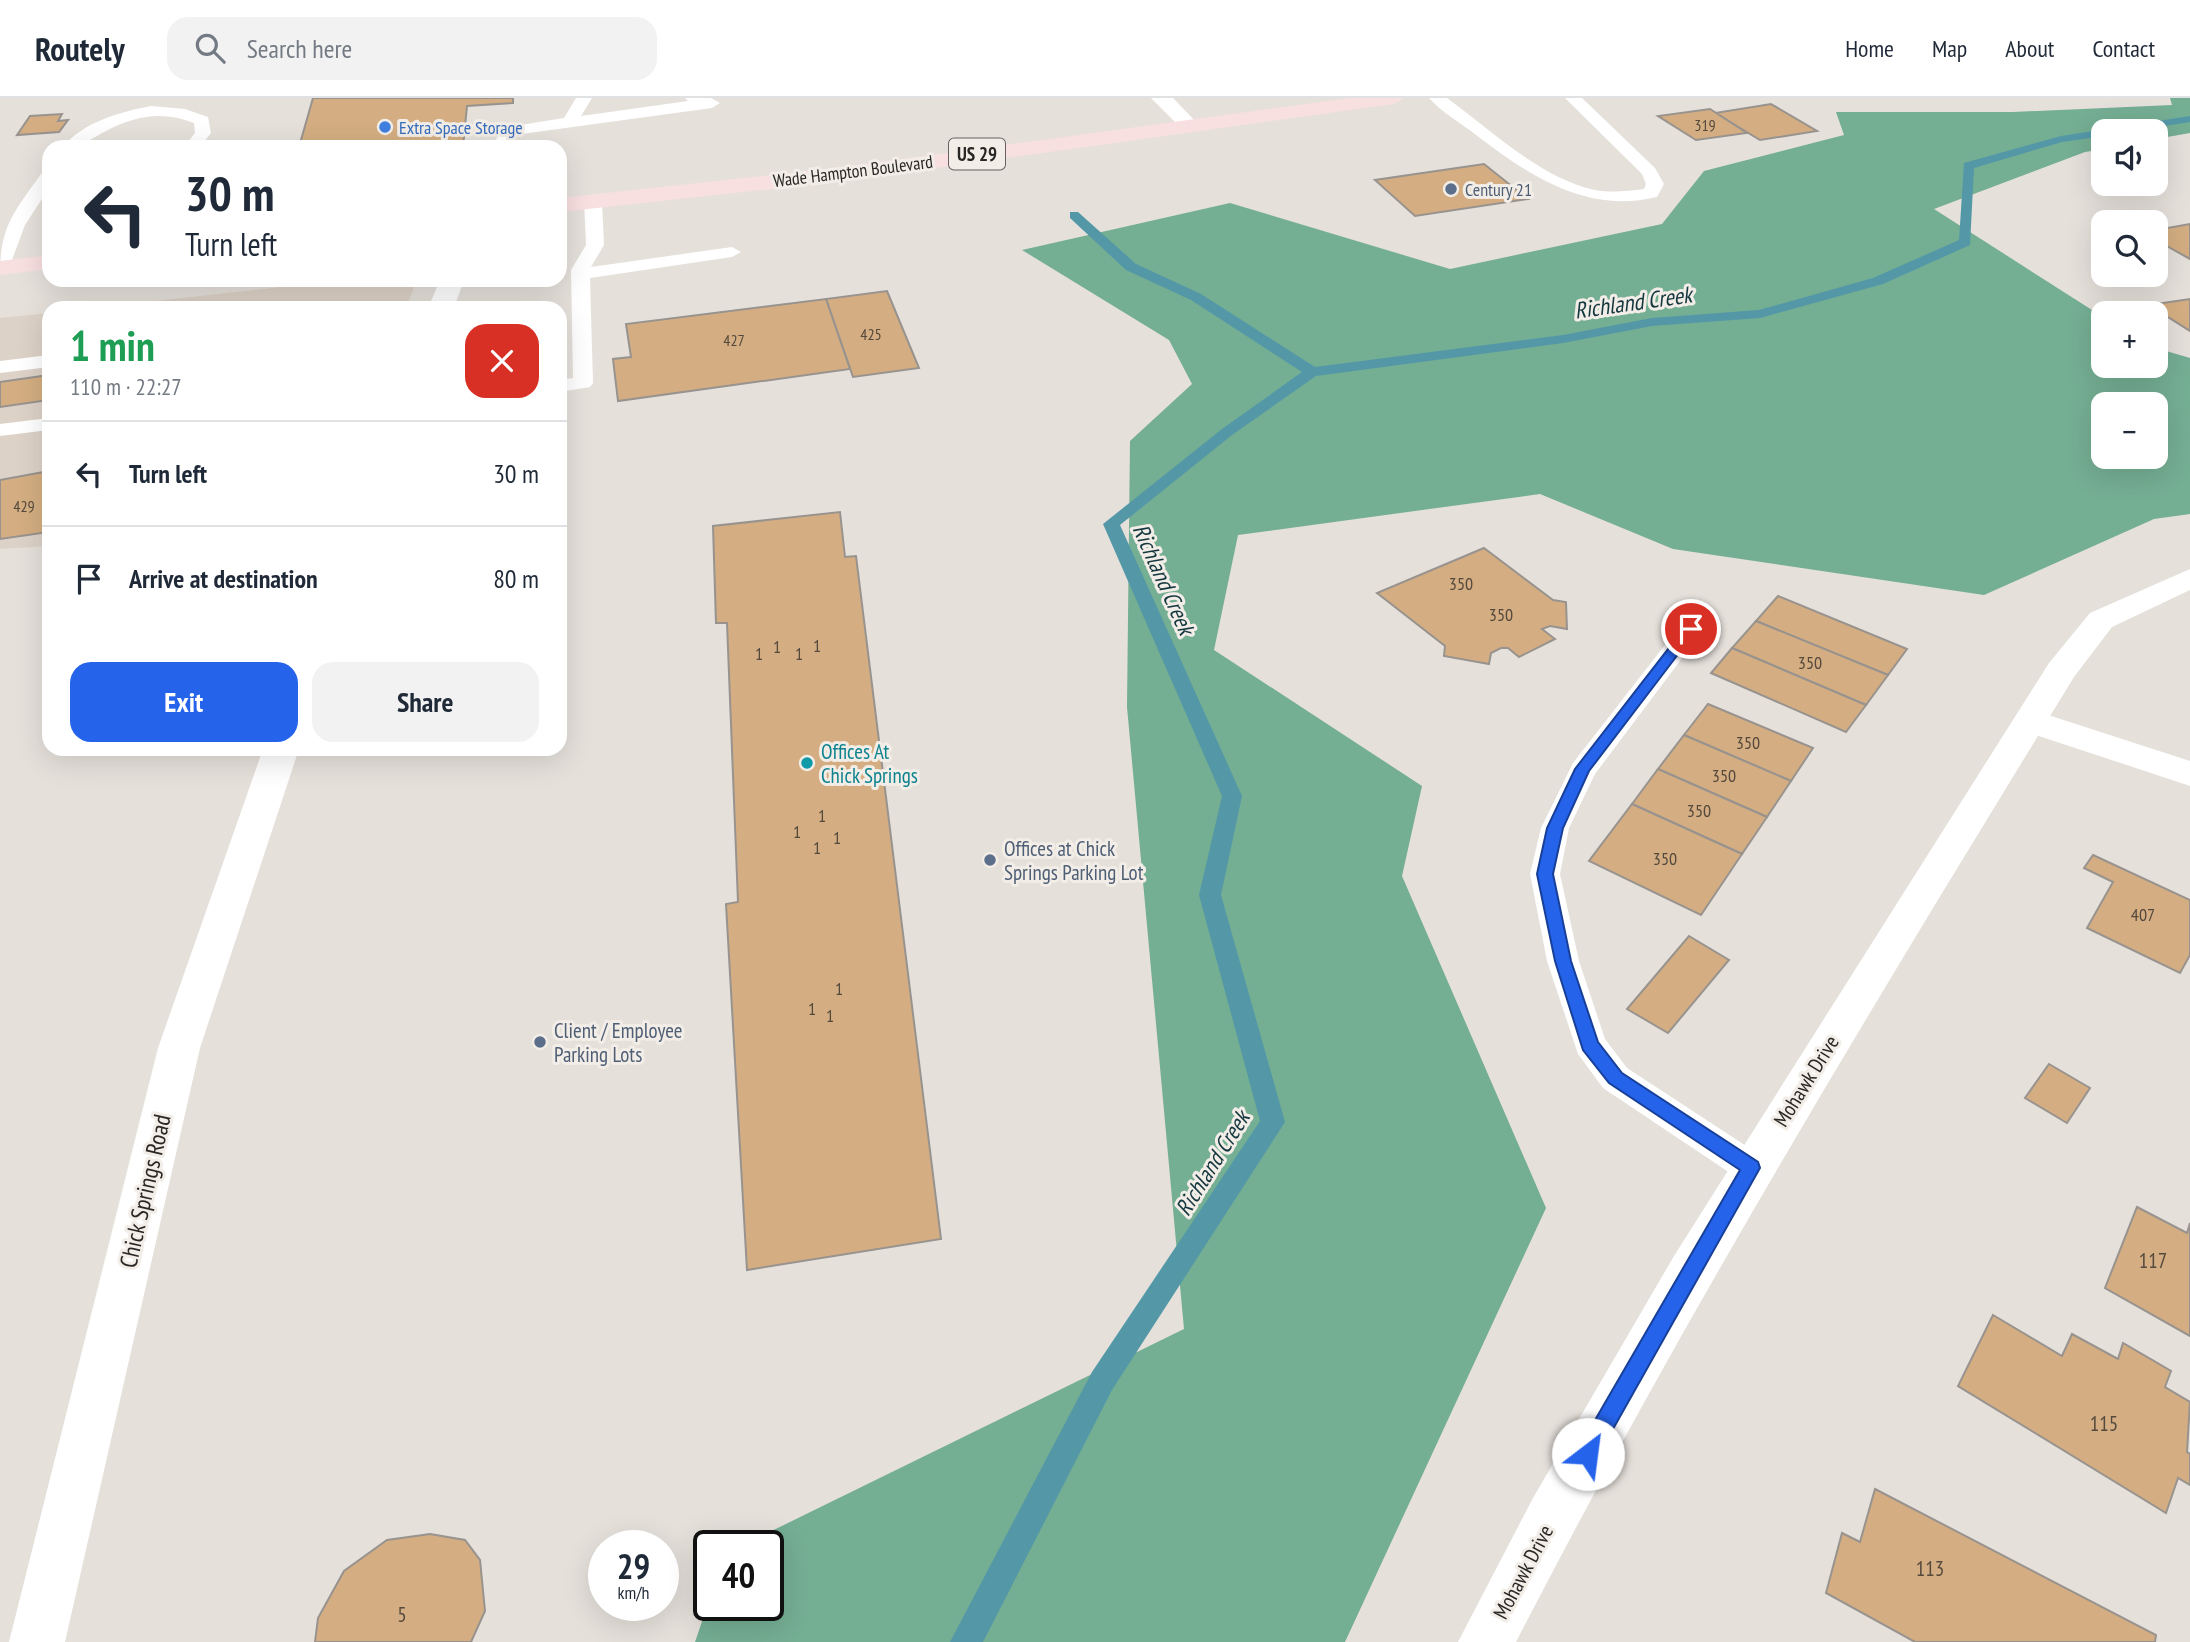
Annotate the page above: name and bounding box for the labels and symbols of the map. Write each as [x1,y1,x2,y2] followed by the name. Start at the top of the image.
[1694,115,1716,135] house number: 319
[399,116,523,139] place label: Extra Space Storage
[377,119,393,135] marker: Extra Space Storage
[949,138,1005,170] road number: US 29
[772,150,934,192] street label: Wade Hampton Boulevard
[1465,178,1532,201] place label: Century 21
[1443,181,1459,197] marker: Century 21
[1573,279,1697,325] water label: Richland Creek
[860,324,882,344] house number: 425
[723,330,745,350] house number: 427
[13,496,35,516] house number: 429
[1127,519,1203,642] water label: Richland Creek
[1449,572,1473,595] house number: 350
[1661,599,1721,659] pin
[1489,603,1513,626] house number: 350
[813,634,821,657] house number: 1
[773,635,781,658] house number: 1
[755,642,763,665] house number: 1
[795,642,803,665] house number: 1
[1798,651,1822,674] house number: 350
[1736,731,1760,754] house number: 350
[821,738,918,789] place label: Offices At Chick Springs
[799,755,815,771] marker: Offices At Chick Springs
[1712,764,1736,787] house number: 350
[1687,799,1711,822] house number: 350
[818,804,826,827] house number: 1
[793,820,801,843] house number: 1
[833,826,841,849] house number: 1
[1004,835,1144,886] place label: Offices at Chick Springs Parking Lot
[813,836,821,859] house number: 1
[1653,847,1677,870] house number: 350
[982,852,998,868] marker: Offices at Chick Springs Parking Lot
[2131,903,2155,926] house number: 407
[835,977,843,1000] house number: 1
[808,997,816,1020] house number: 1
[826,1004,834,1027] house number: 1
[554,1017,682,1068] place label: Client / Employee Parking Lots
[1767,1030,1845,1132] street label: Mohawk Drive
[532,1034,548,1050] marker: Client / Employee Parking Lots
[1168,1103,1257,1221] water label: Richland Creek
[112,1111,178,1271] street label: Chick Springs Road
[2139,1247,2167,1274] house number: 117
[2090,1410,2118,1437] house number: 115
[1551,1417,1625,1491] position arrow
[1487,1520,1559,1624] street label: Mohawk Drive
[693,1530,784,1621] speed limit sign: 40
[1916,1555,1944,1582] house number: 113
[397,1601,407,1628] house number: 5

